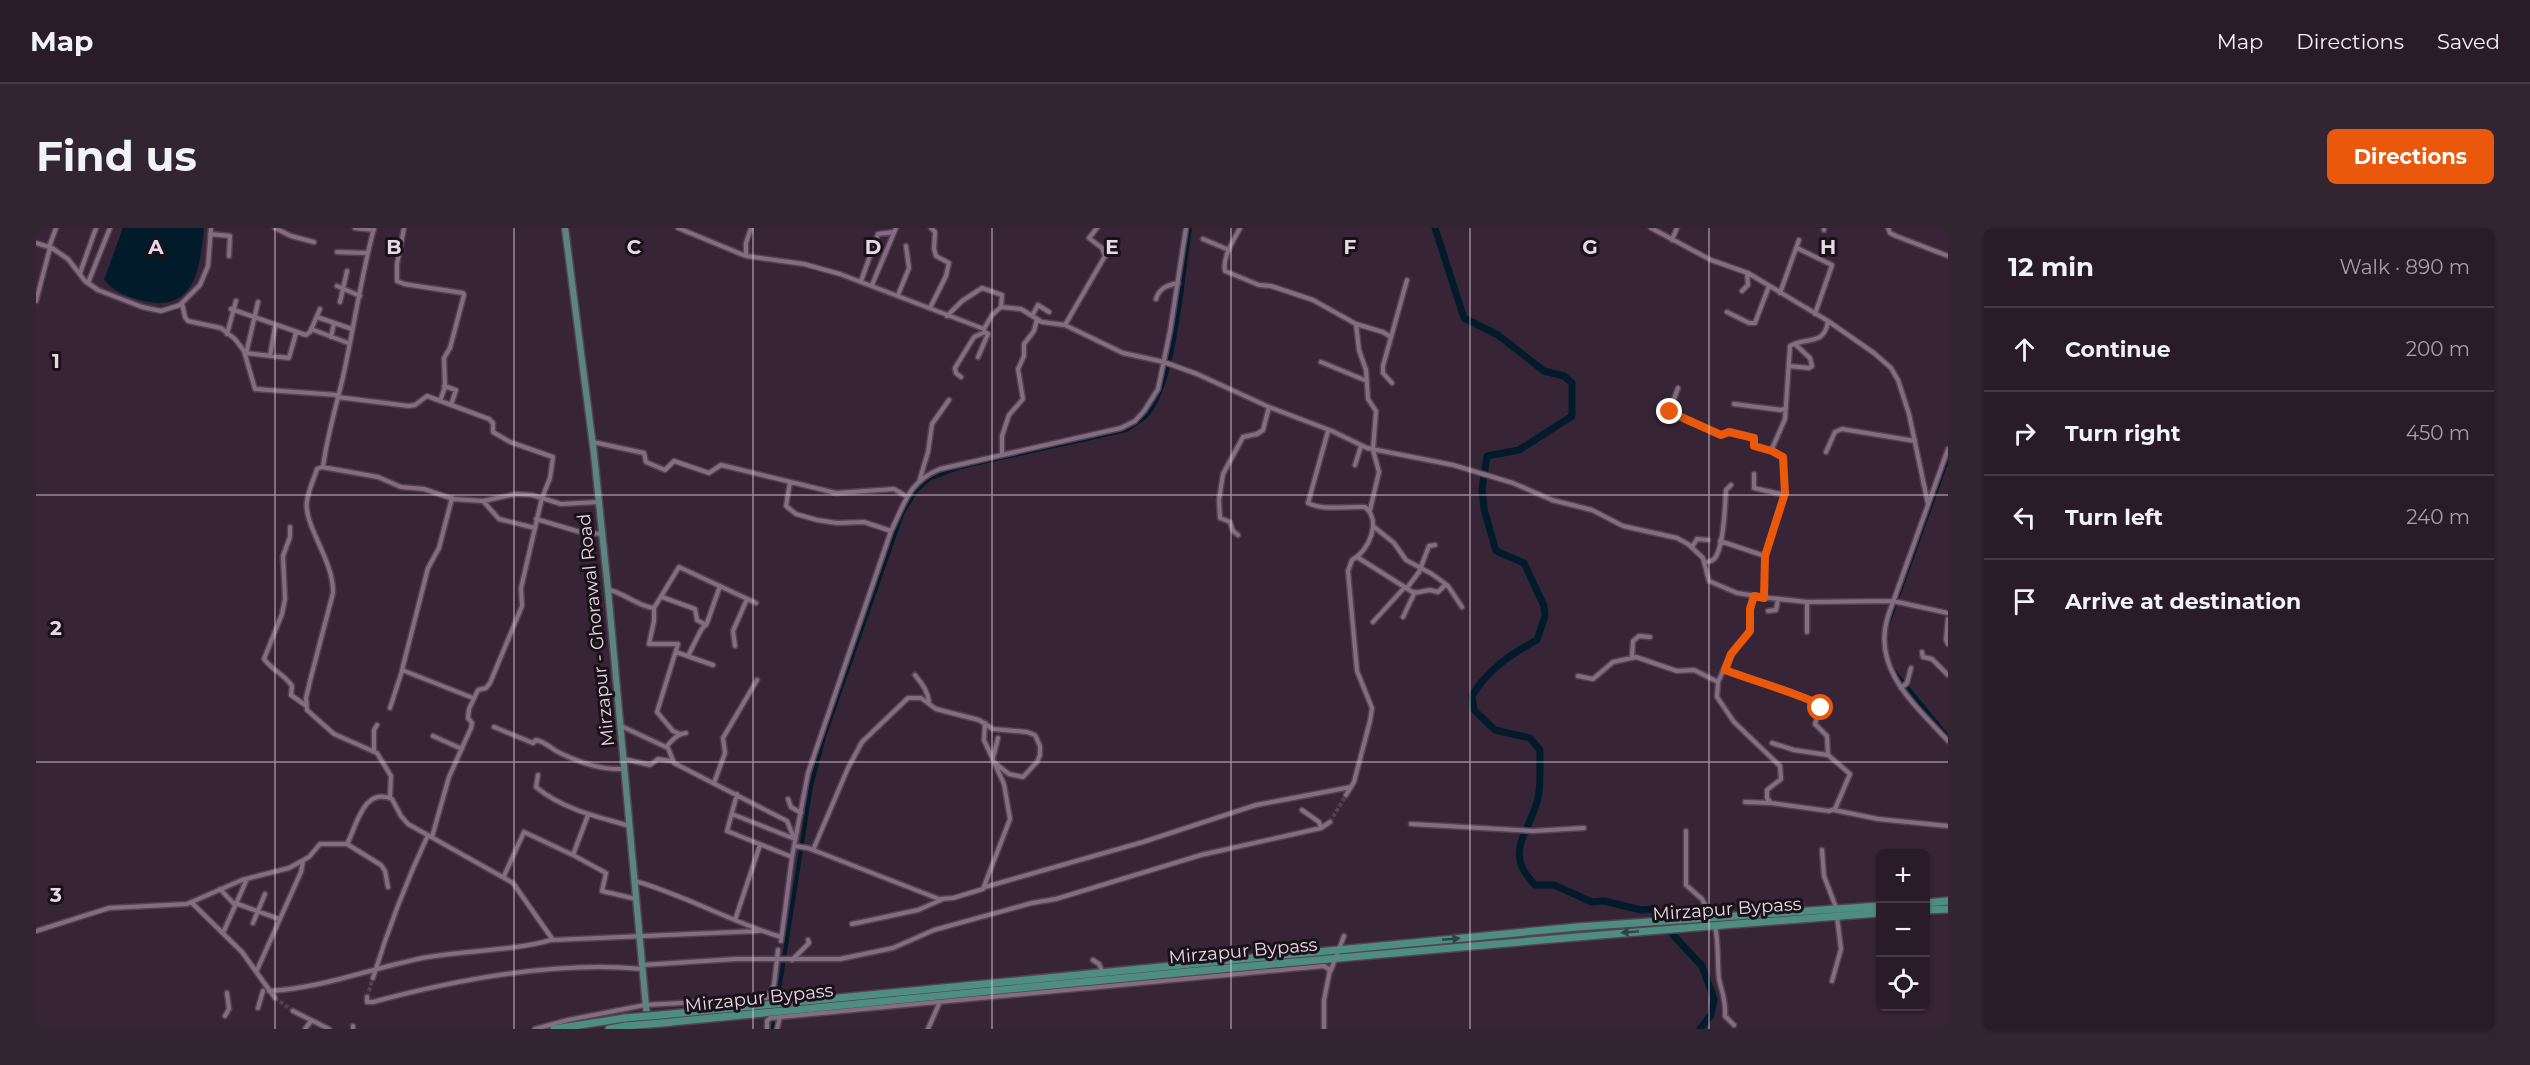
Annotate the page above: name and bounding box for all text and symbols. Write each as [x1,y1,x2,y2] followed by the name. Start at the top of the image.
[30,24,93,58] text: Map
[2217,29,2263,54] text: Map
[2296,29,2404,54] text: Directions
[2437,29,2500,54] text: Saved
[2327,129,2494,184] button: Directions
[36,130,197,182] text: Find us
[147,235,164,259] text: A
[386,235,402,259] text: B
[627,235,642,259] text: C
[865,235,881,259] text: D
[1105,235,1119,259] text: E
[1344,235,1357,259] text: F
[1582,235,1598,259] text: G
[1820,235,1836,259] text: H
[2008,251,2094,283] text: 12 min
[2340,255,2470,279] text: Walk · 890 m
[2008,333,2041,366] icon: ahead
[2065,336,2171,363] text: Continue
[2406,337,2470,361] text: 200 m
[52,349,60,373] text: 1
[1656,398,1682,424] route end
[2008,417,2041,450] icon: right
[2065,420,2180,447] text: Turn right
[2406,421,2470,445] text: 450 m
[2008,501,2041,534] icon: left
[2065,504,2163,531] text: Turn left
[2406,505,2470,529] text: 240 m
[573,513,619,747] street label: Mirzapur - Ghorawal Road
[2008,585,2041,618] icon: arrive
[2065,588,2301,615] text: Arrive at destination
[50,616,62,640] text: 2
[1807,694,1833,720] route start
[1876,849,1930,1011] map controls
[1876,849,1930,903] button: +
[49,883,62,907] text: 3
[1652,893,1802,925] street label: Mirzapur Bypass
[1876,903,1930,957] button: −
[1621,927,1640,936] one-way arrow
[1168,934,1318,968] street label: Mirzapur Bypass
[1441,934,1460,944] one-way arrow
[1876,957,1930,1011] button: locate
[684,979,834,1017] street label: Mirzapur Bypass

